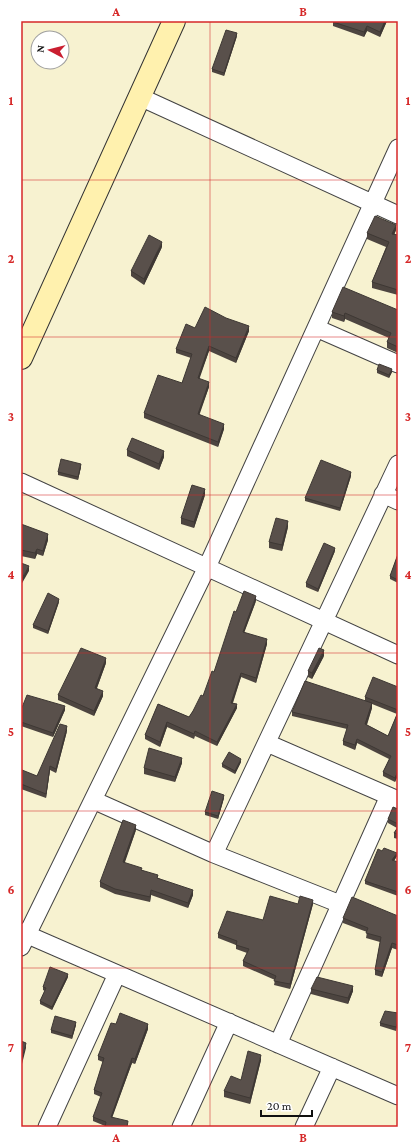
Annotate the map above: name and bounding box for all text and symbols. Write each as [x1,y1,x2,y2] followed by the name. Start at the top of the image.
[111,4,120,19] text: A
[299,4,307,19] text: B
[30,30,70,70] north arrow
[34,44,47,53] text: N
[9,93,14,108] text: 1
[406,93,411,108] text: 1
[8,251,15,266] text: 2
[405,251,412,266] text: 2
[8,409,14,424] text: 3
[405,409,411,424] text: 3
[7,567,15,582] text: 4
[404,567,412,582] text: 4
[8,724,14,739] text: 5
[405,724,411,739] text: 5
[7,882,15,897] text: 6
[404,882,412,897] text: 6
[8,1040,14,1055] text: 7
[405,1040,411,1055] text: 7
[261,1092,312,1118] scale bar
[267,1099,292,1113] text: 20 m
[111,1130,120,1145] text: A
[299,1130,307,1145] text: B

